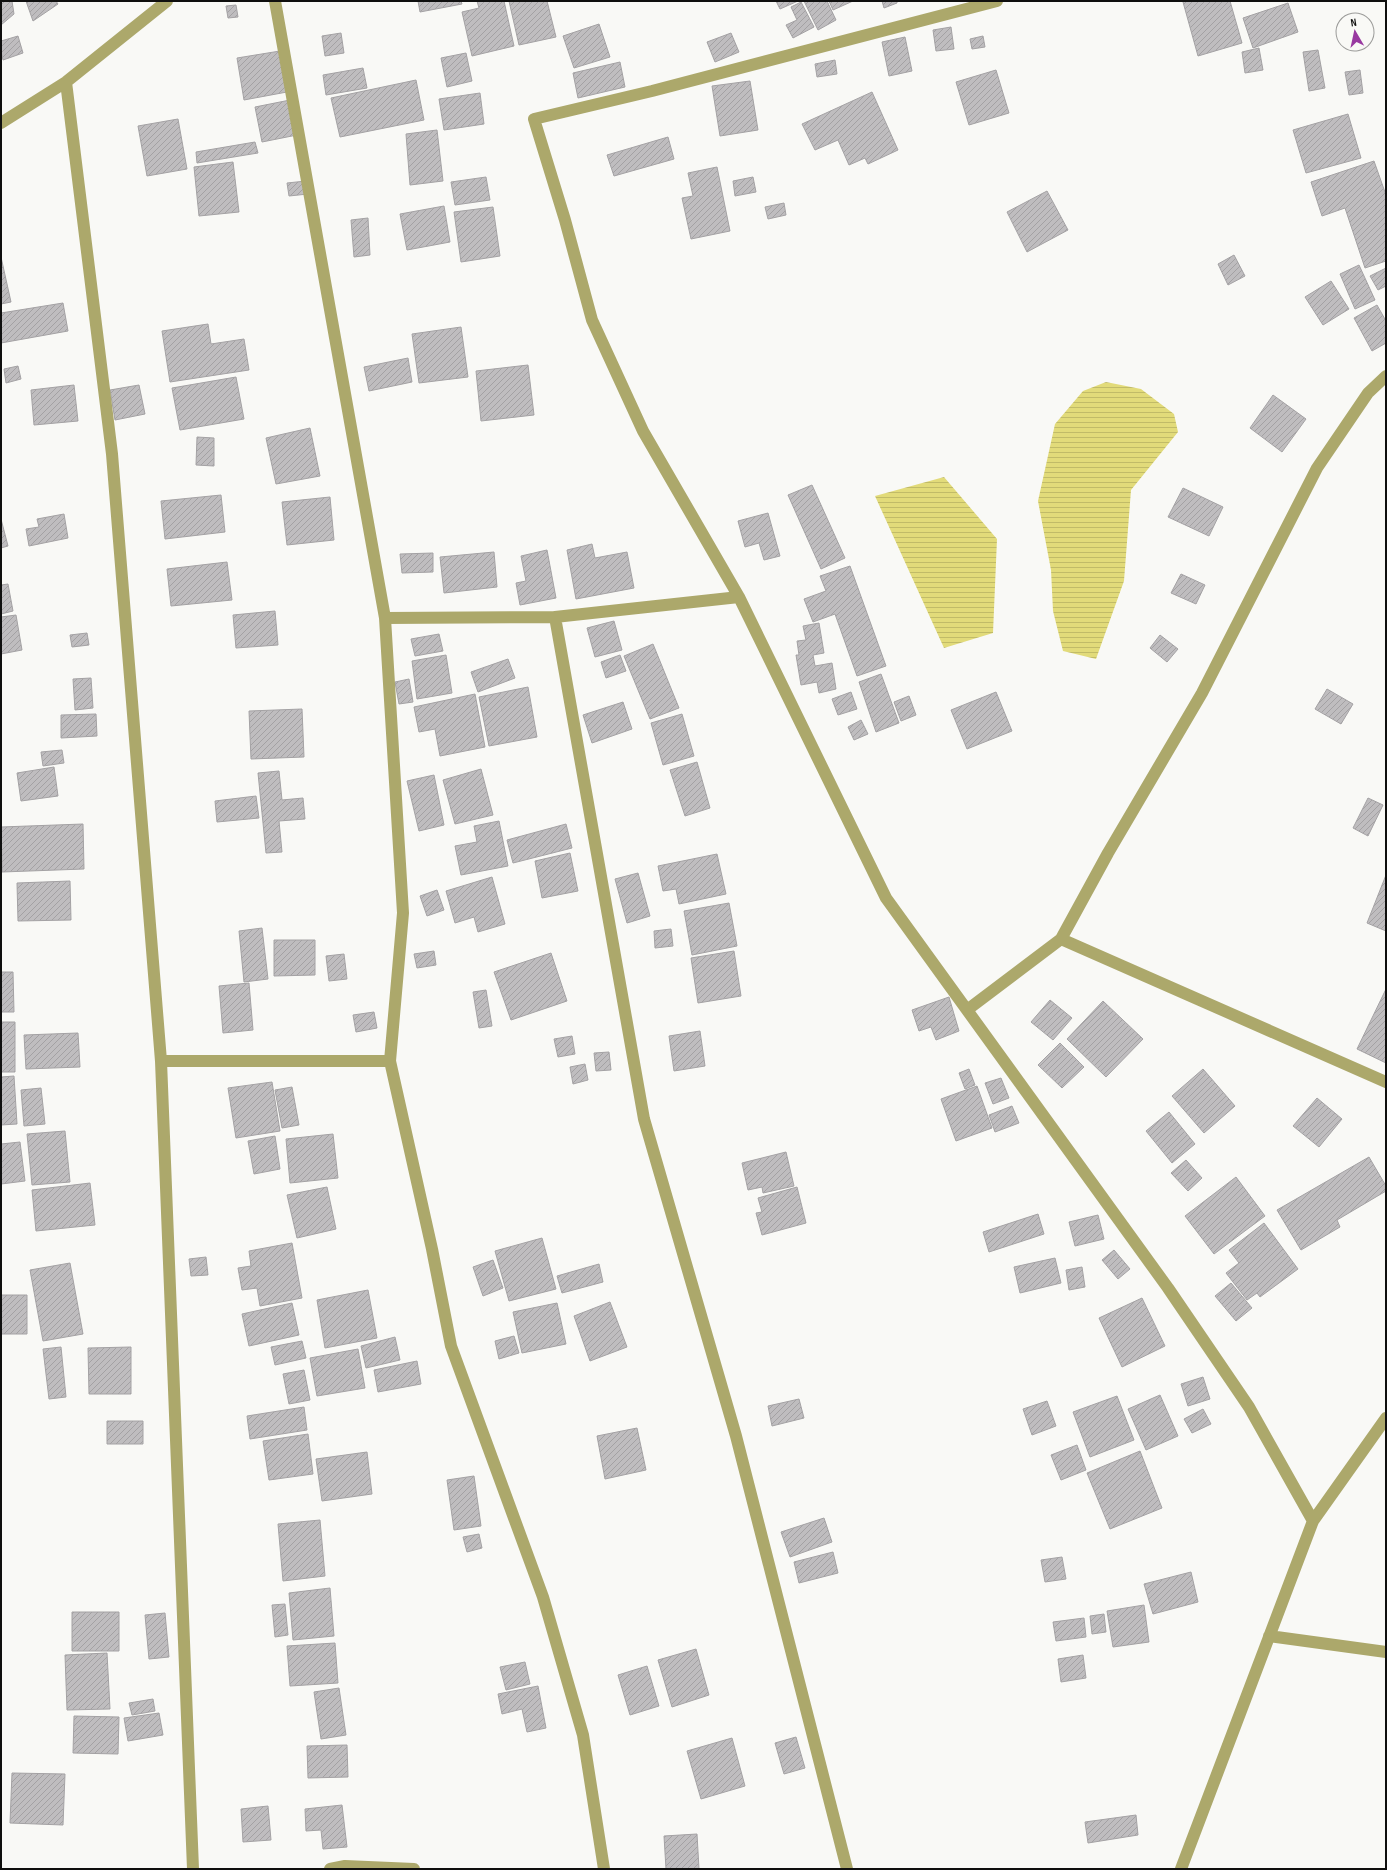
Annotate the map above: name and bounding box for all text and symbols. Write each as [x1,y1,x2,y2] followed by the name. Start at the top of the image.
[1335,12,1375,52] north arrow
[1350,16,1358,29] text: N

